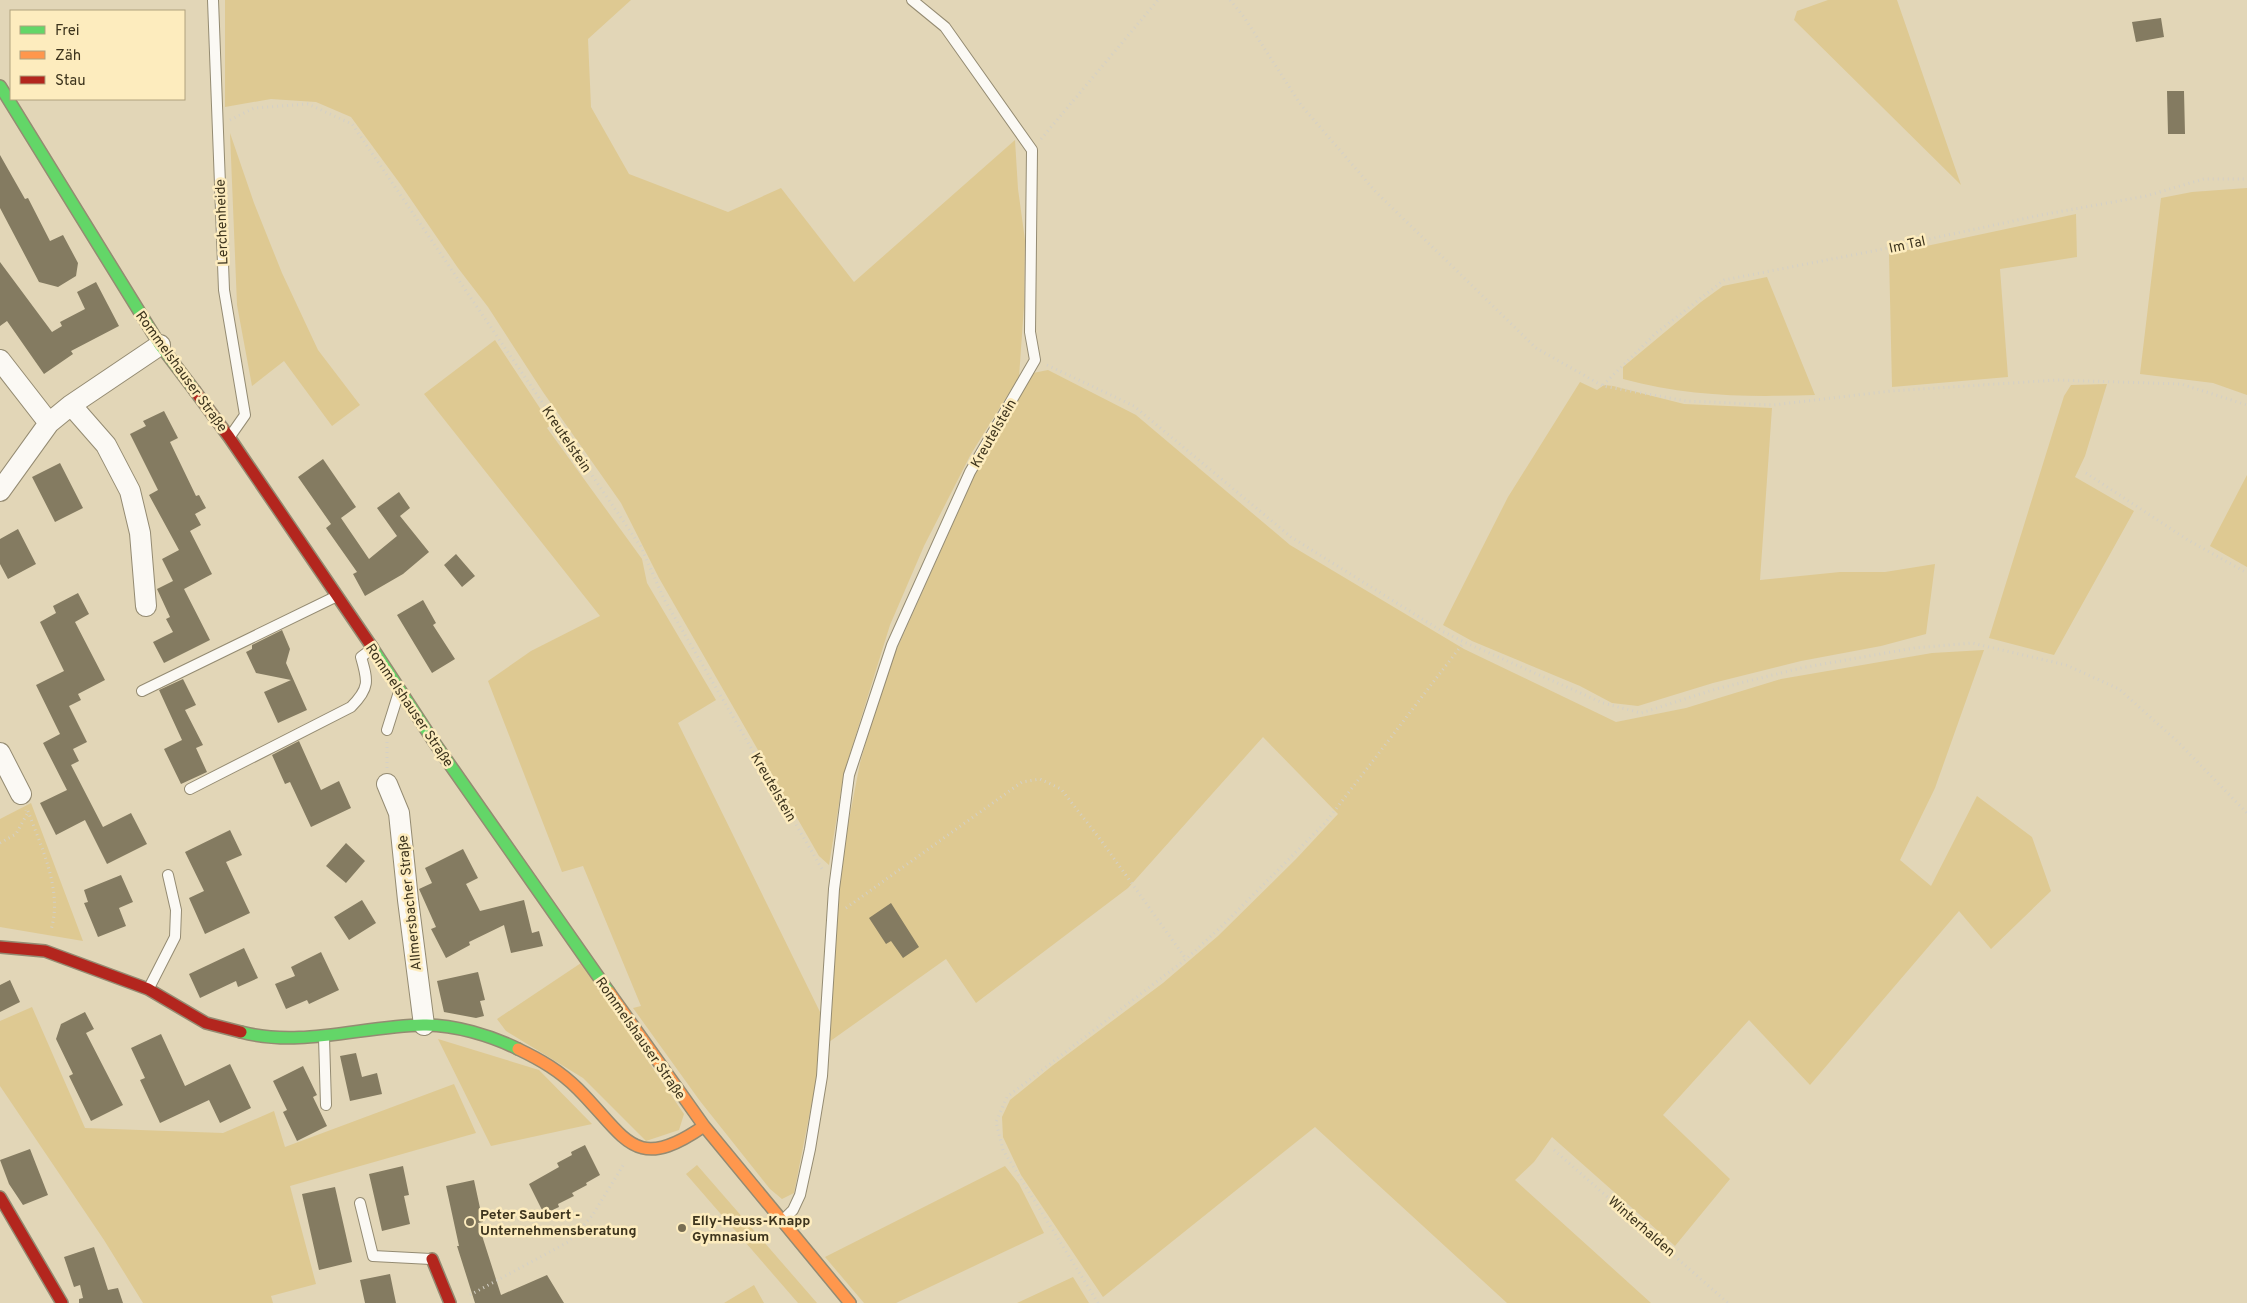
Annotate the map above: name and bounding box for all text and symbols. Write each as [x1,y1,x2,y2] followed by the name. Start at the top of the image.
[10,10,185,100] legend
[55,22,80,41] text: Frei
[55,47,81,66] text: Zäh
[55,72,86,91] text: Stau
[213,179,232,265] street label: Lerchenheide
[1888,233,1927,258] street label: Im Tal
[131,308,230,436] street label: Rommelshauser Straße
[968,396,1021,471] street label: Kreutelstein
[537,403,594,476] street label: Kreutelstein
[361,641,456,771] street label: Rommelshauser Straße
[746,750,799,825] street label: Kreutelstein
[395,834,426,972] street label: Allmersbacher Straße
[591,974,688,1103] street label: Rommelshauser Straße
[1604,1193,1678,1261] street label: Winterhalden
[480,1207,637,1240] place label: Peter Saubert - Unternehmensberatung
[692,1213,810,1246] place label: Elly-Heuss-Knapp Gymnasium
[464,1216,476,1228] marker: Peter Saubert - Unternehmensberatung
[676,1222,688,1234] marker: Elly-Heuss-Knapp Gymnasium

